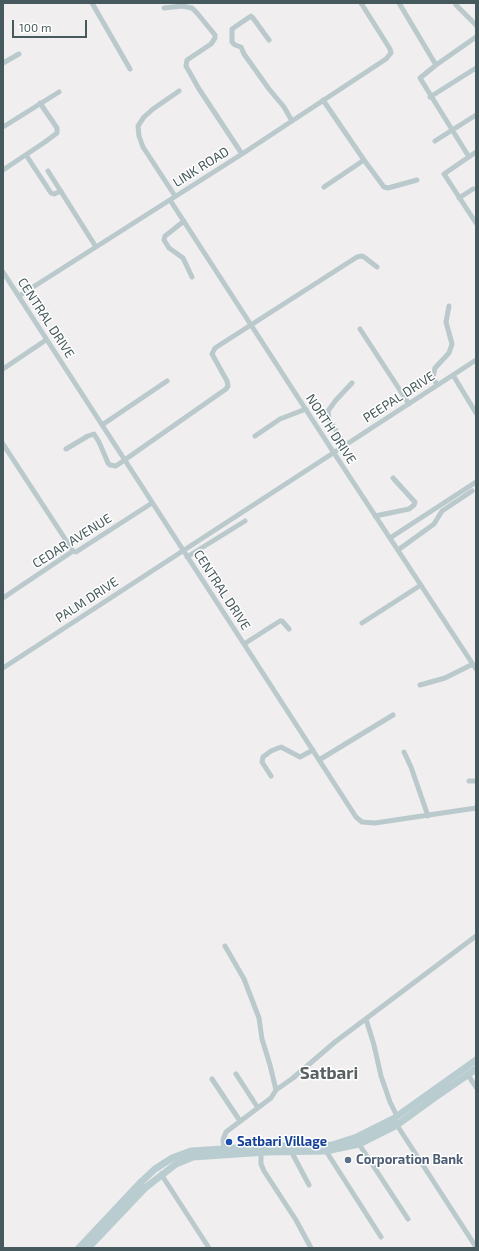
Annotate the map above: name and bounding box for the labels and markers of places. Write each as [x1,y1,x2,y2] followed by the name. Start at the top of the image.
[237,1134,327,1150] place label: Satbari Village
[224,1137,234,1147] marker: Satbari Village
[356,1152,463,1168] place label: Corporation Bank
[343,1155,353,1165] marker: Corporation Bank

